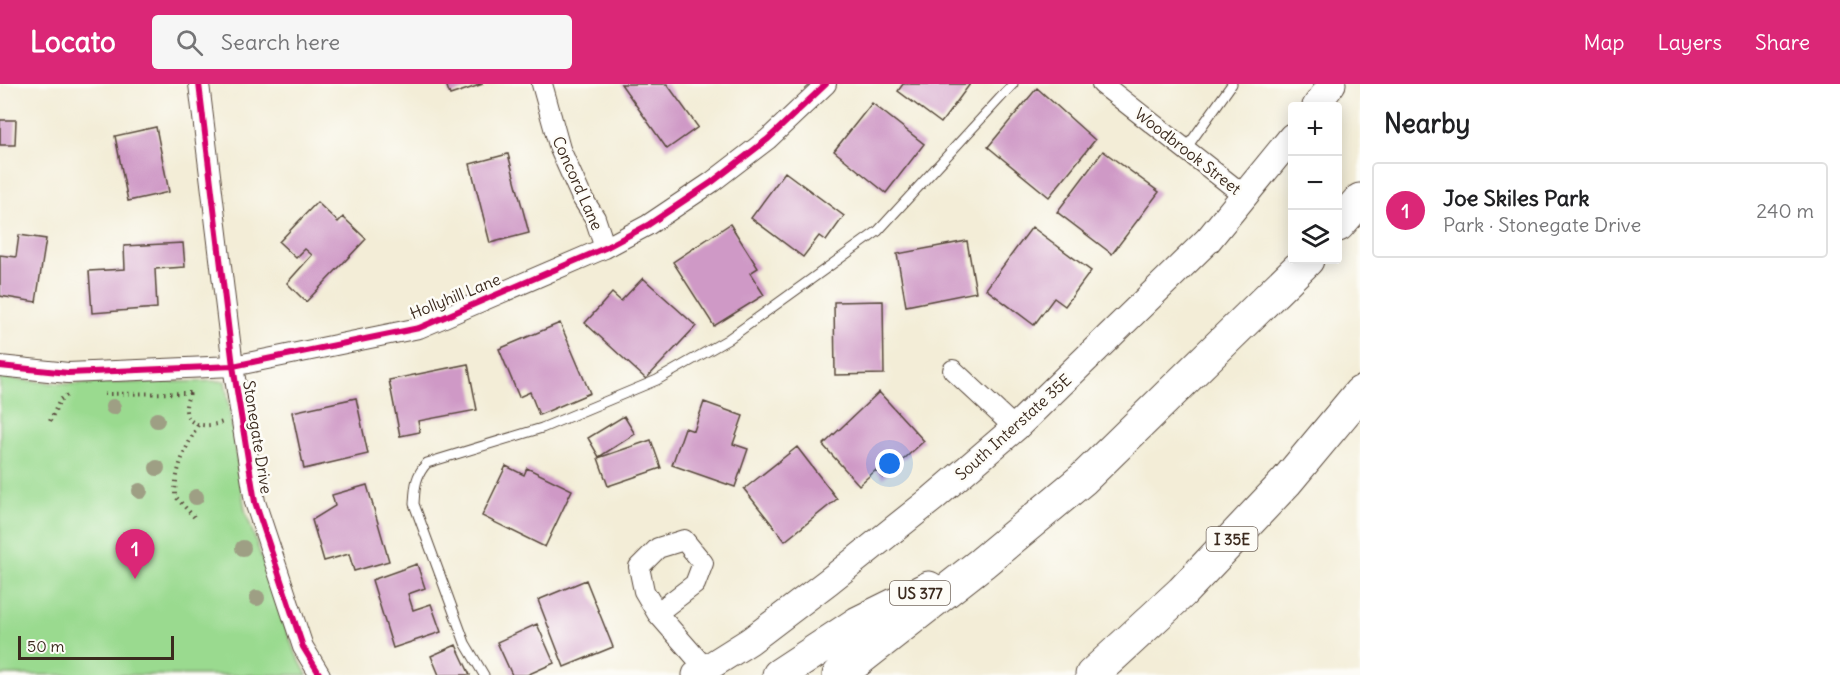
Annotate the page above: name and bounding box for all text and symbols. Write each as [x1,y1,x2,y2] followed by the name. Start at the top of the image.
[152,15,572,69] search box
[30,24,116,60] text: Locato
[173,26,206,59] icon: search
[221,28,340,56] text: Search here
[1584,29,1624,56] text: Map
[1657,29,1722,56] text: Layers
[1755,29,1810,56] text: Share
[1288,102,1342,264] map controls
[1288,102,1342,156] button: +
[1131,103,1246,199] street label: Woodbrook Street
[1384,107,1470,140] text: Nearby
[548,133,608,233] street label: Concord Lane
[1288,156,1342,210] button: −
[1443,184,1589,212] text: Joe Skiles Park
[1402,198,1409,223] text: 1
[1756,198,1814,223] text: 240 m
[1288,210,1342,264] button: layers
[1443,212,1641,237] text: Park · Stonegate Drive
[407,269,503,323] street label: Hollyhill Lane
[951,370,1075,484] street label: South Interstate 35E
[239,379,277,495] street label: Stonegate Drive
[875,449,904,478] your location
[1206,527,1258,551] road number: I 35E
[116,530,154,579] pin: 1
[890,581,950,605] road number: US 377
[18,633,174,660] scale bar
[27,636,65,656] text: 50 m

